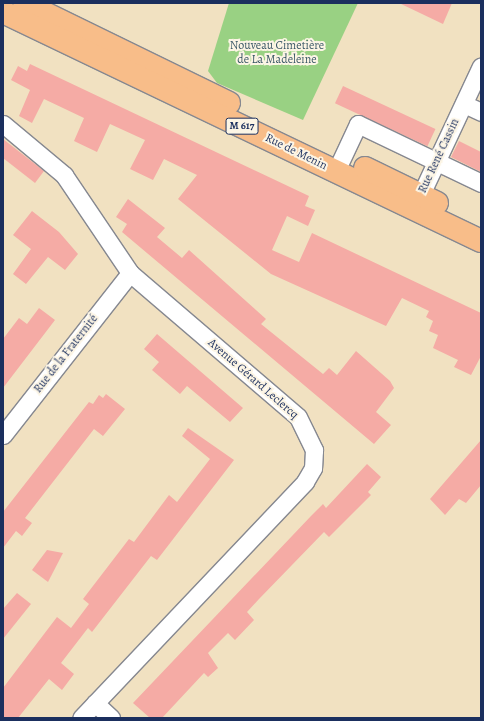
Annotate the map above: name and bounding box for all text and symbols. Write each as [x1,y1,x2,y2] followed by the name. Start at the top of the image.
[230,39,324,67] park label: Nouveau Cimetière de La Madeleine
[415,116,463,196] street label: Rue René Cassin
[225,117,259,135] road number: M 617
[263,131,329,173] street label: Rue de Menin
[31,312,101,396] street label: Rue de la Fraternité
[205,336,301,422] street label: Avenue Gérard Leclercq

